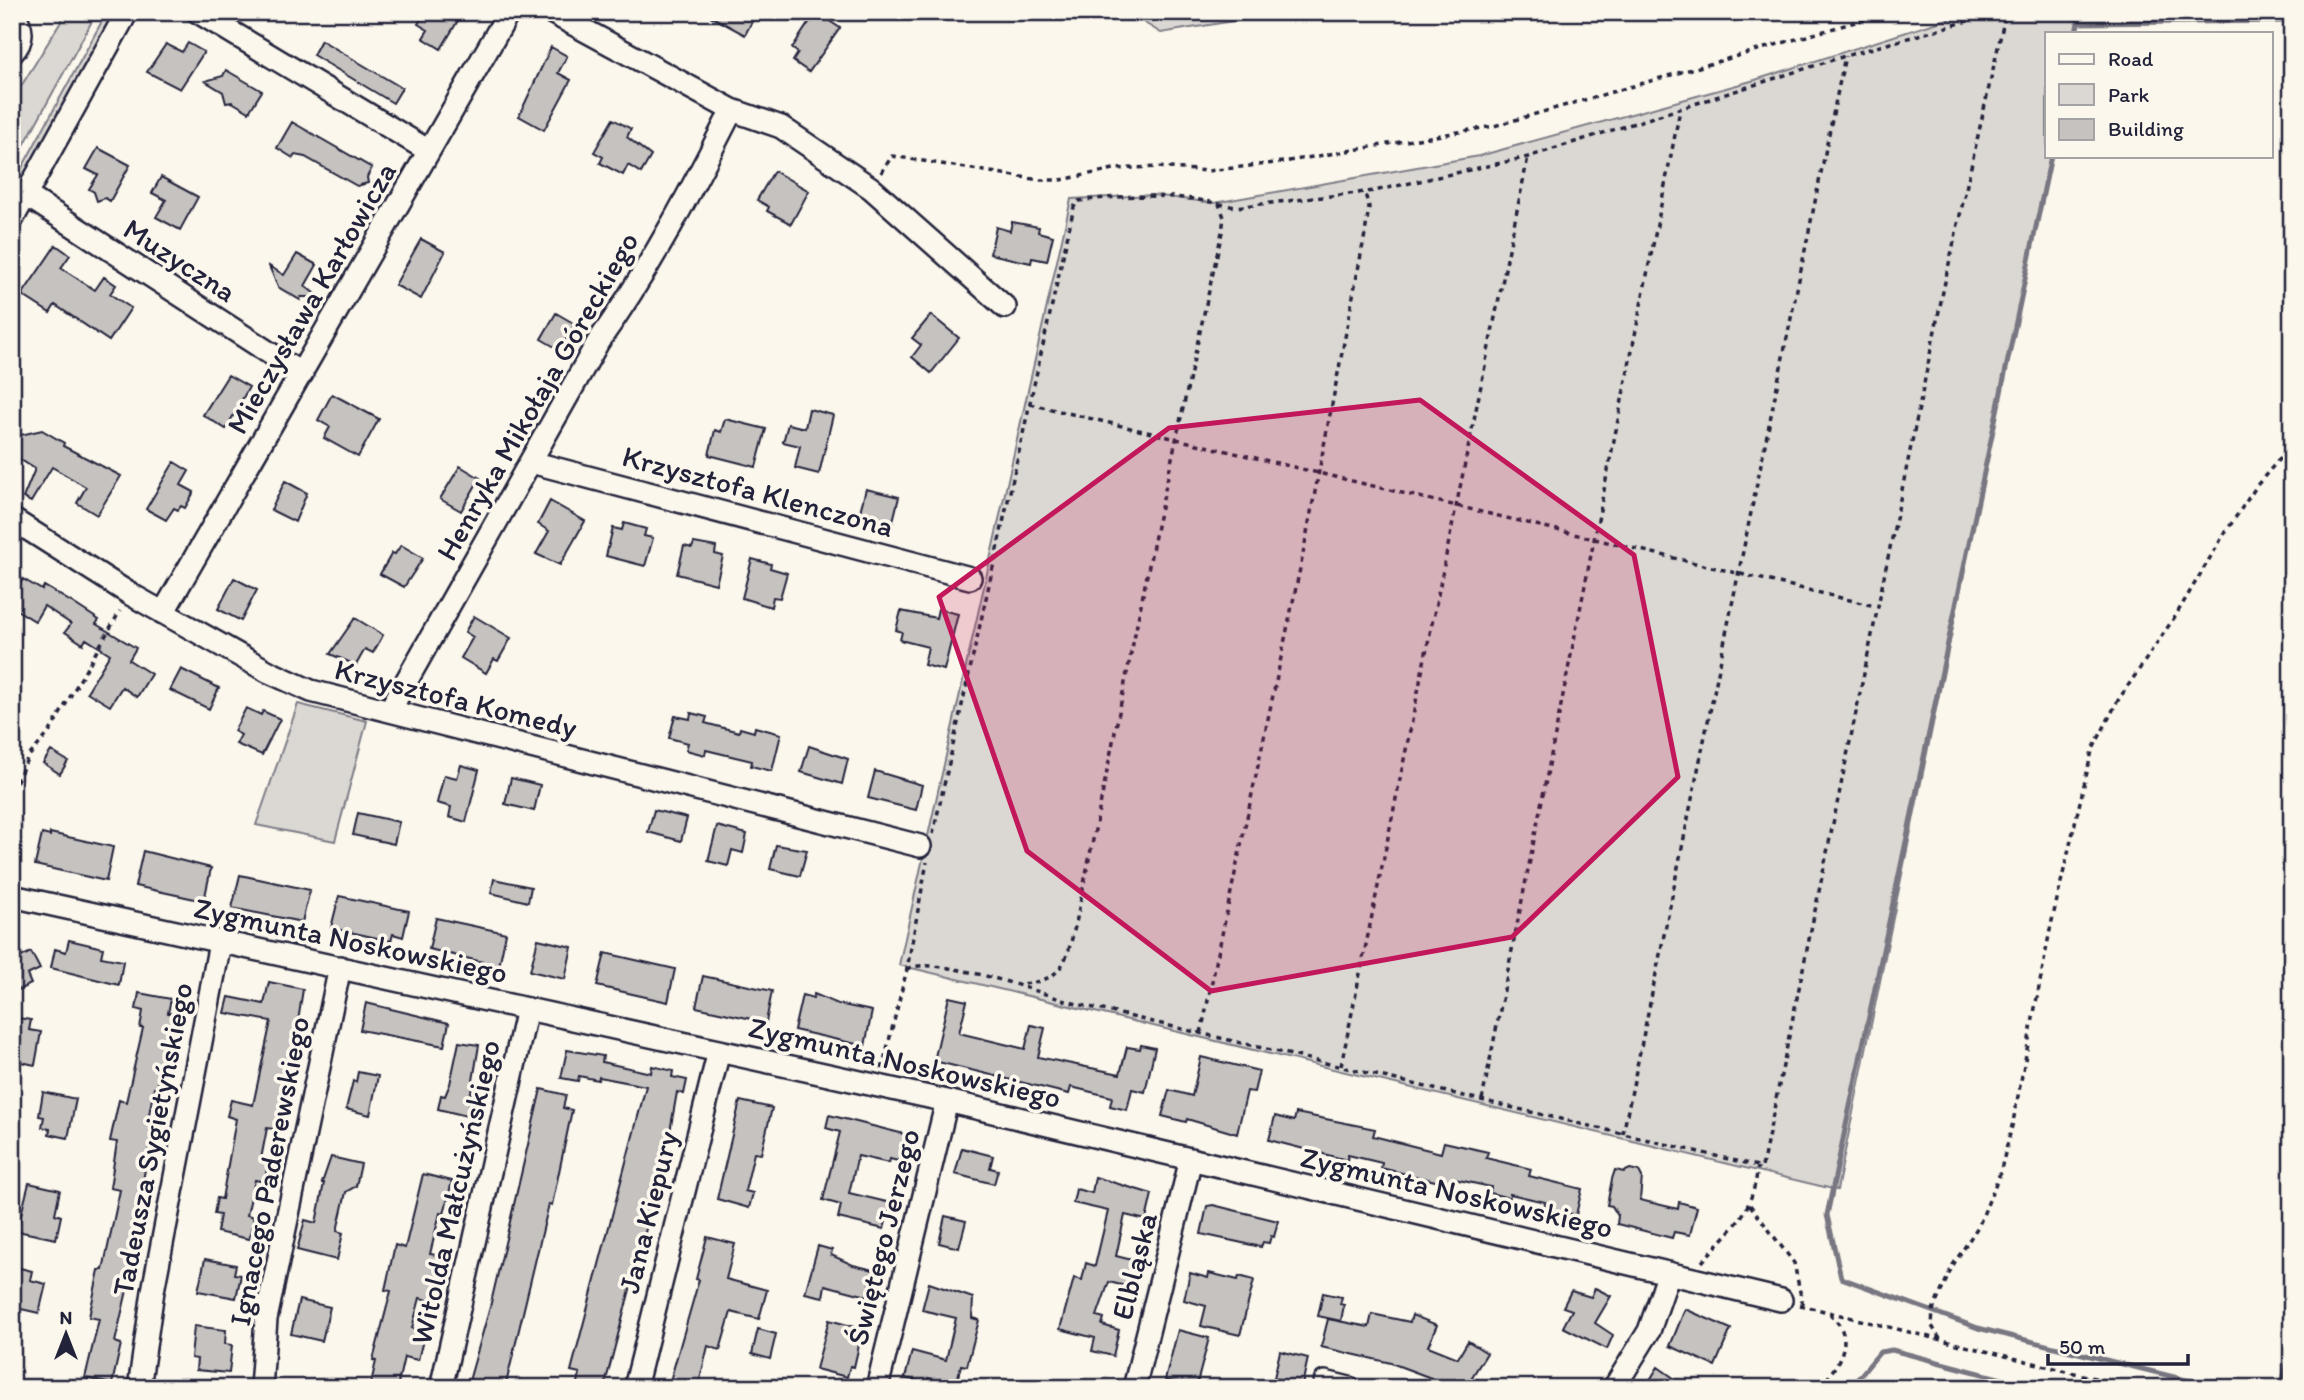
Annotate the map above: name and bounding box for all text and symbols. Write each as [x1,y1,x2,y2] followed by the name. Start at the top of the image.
[2045,32,2272,158] legend
[2108,46,2154,71] text: Road
[2108,82,2150,107] text: Park
[2108,116,2184,141] text: Building
[218,155,404,441] street label: Mieczysława Karłowicza
[117,210,243,310] street label: Muzyczna
[428,225,646,567] street label: Henryka Mikołaja Góreckiego
[618,437,898,545] street label: Krzysztofa Klenczona
[331,650,581,746] street label: Krzysztofa Komedy
[191,889,511,991] street label: Zygmunta Noskowskiego
[103,979,201,1299] street label: Tadeusza Sygietyńskiego
[745,1008,1065,1116] street label: Zygmunta Noskowskiego
[221,1013,317,1329] street label: Ignacego Paderewskiego
[402,1036,508,1348] street label: Witolda Małcużyńskiego
[838,1125,928,1349] street label: Świętego Jerzego
[610,1127,686,1297] street label: Jana Kiepury
[1297,1138,1617,1246] street label: Zygmunta Noskowskiego
[1103,1208,1165,1323] street label: Elbląska
[32,1298,102,1368] north arrow
[60,1306,72,1329] text: N
[2048,1323,2188,1367] scale bar
[2059,1334,2106,1359] text: 50 m

